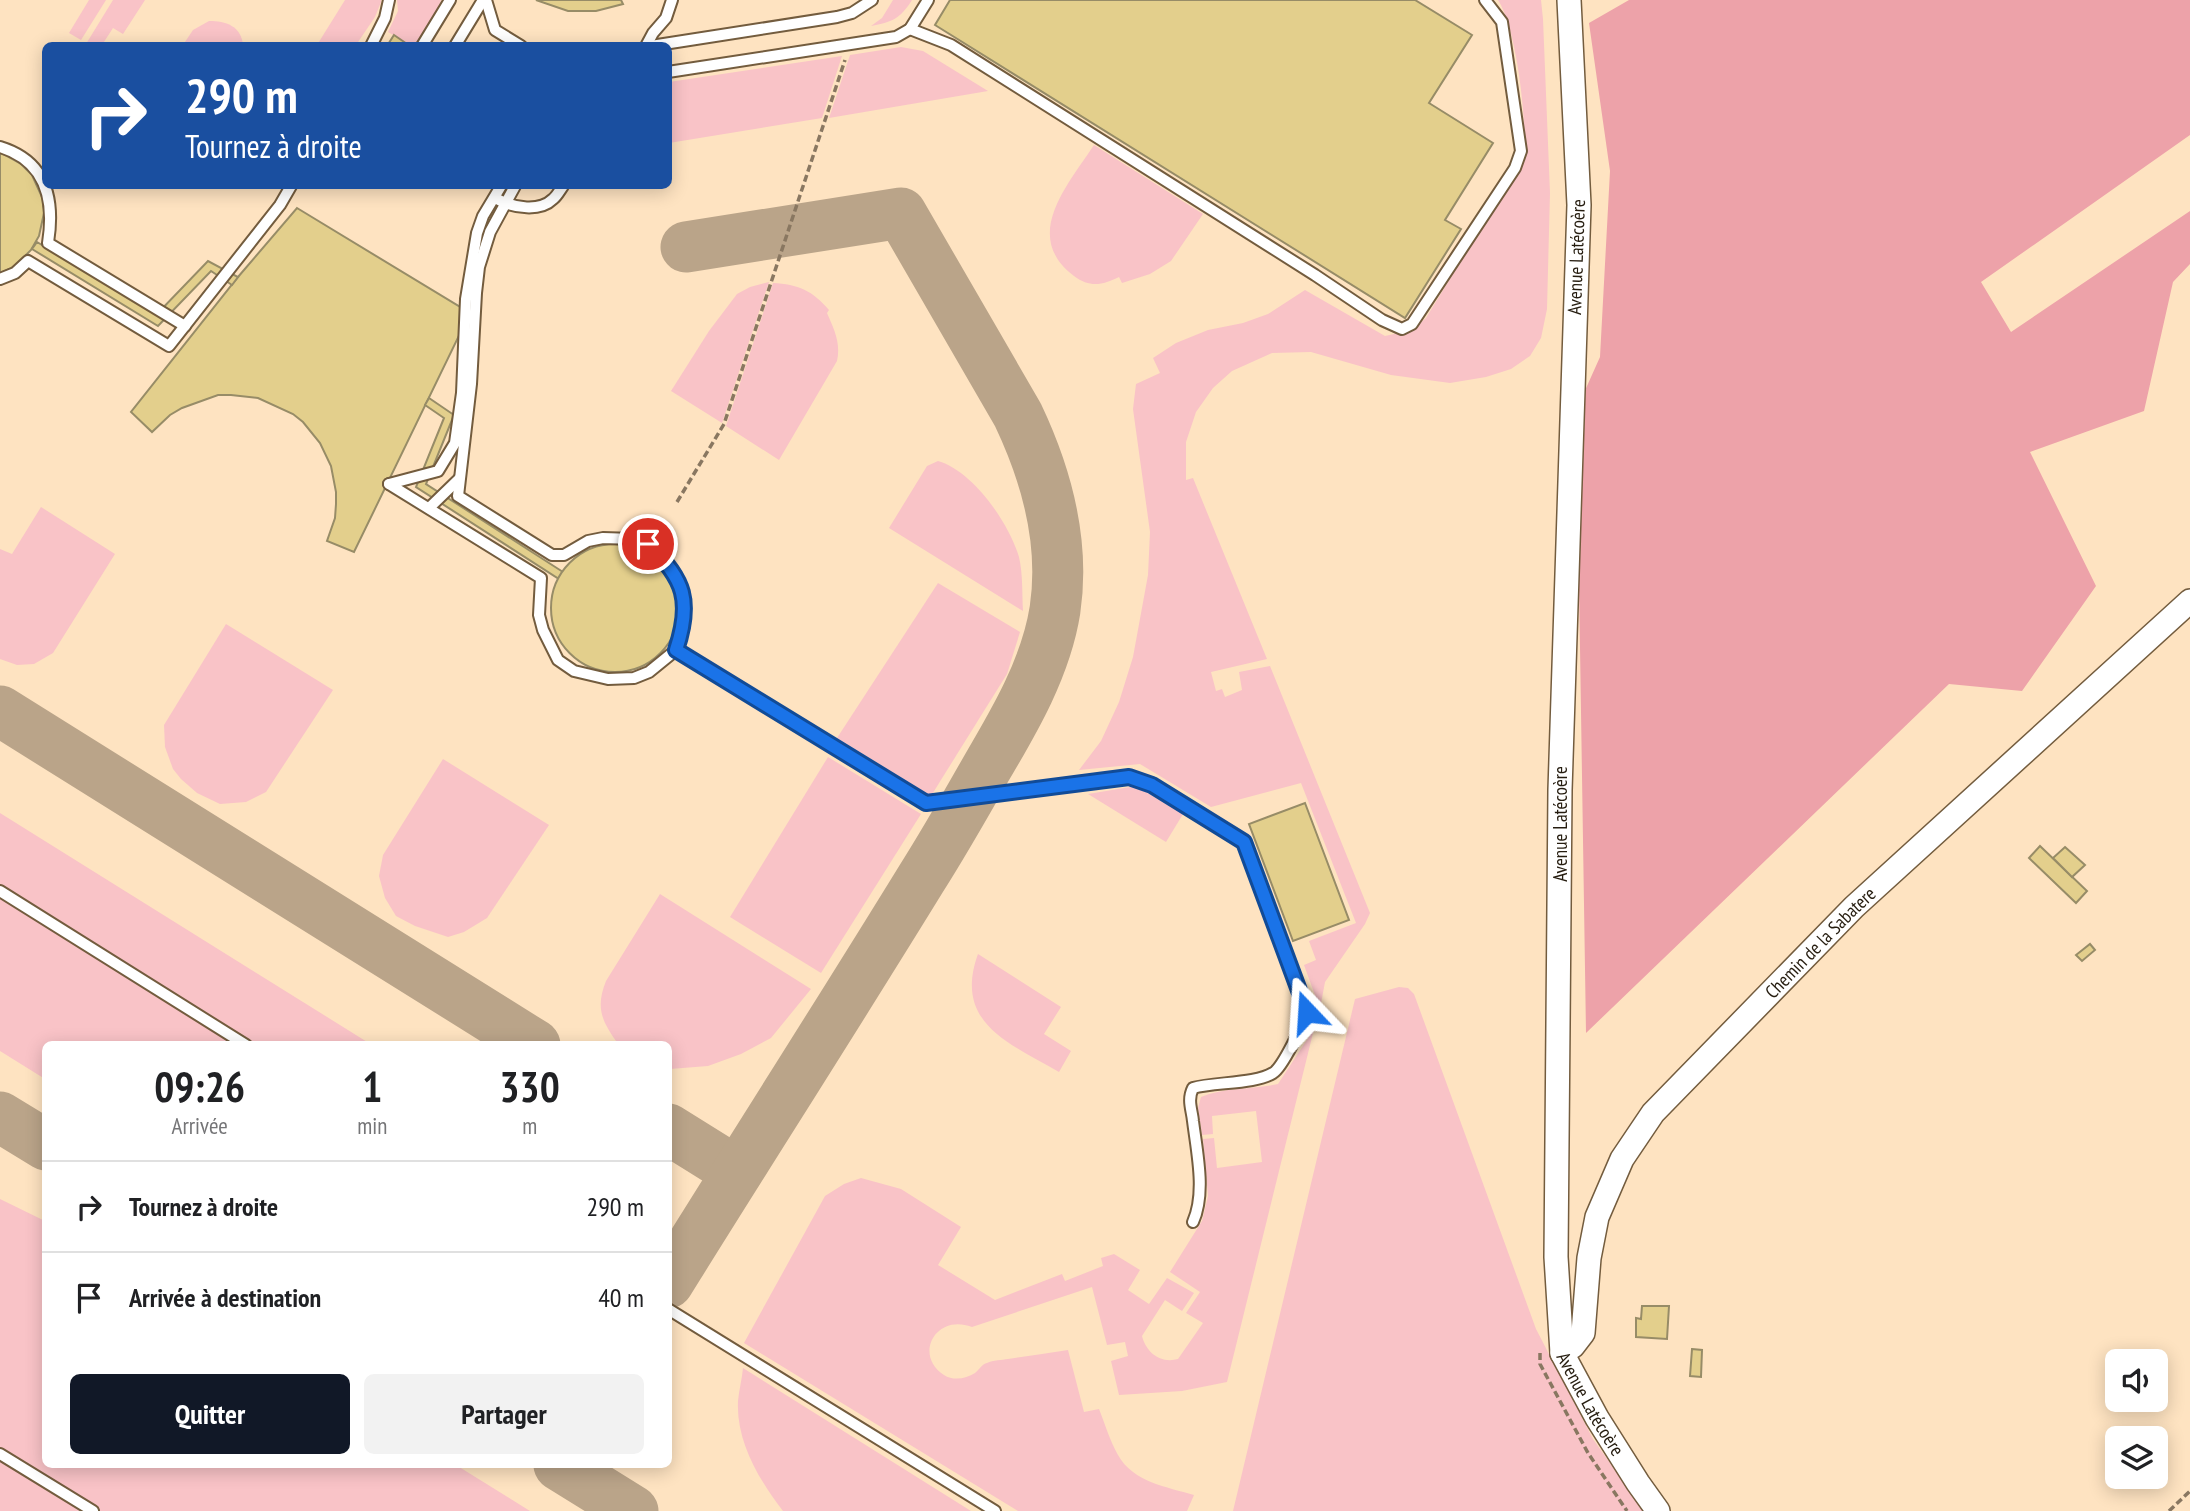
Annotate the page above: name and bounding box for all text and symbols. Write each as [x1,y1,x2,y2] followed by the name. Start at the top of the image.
[185,63,298,127] text: 290 m
[70,70,161,161] icon: right
[185,125,362,167] text: Tournez à droite
[1562,199,1590,315] street label: Avenue Latécoère
[618,514,678,574] pin
[629,525,667,563] icon: arrive
[1548,766,1572,882] street label: Avenue Latécoère
[1760,881,1881,1003] street label: Chemin de la Sabatere
[1270,975,1344,1049] position arrow
[154,1059,245,1114] text: 09:26
[362,1059,382,1114] text: 1
[500,1059,560,1114] text: 330
[172,1111,228,1140] text: Arrivée
[357,1111,387,1140] text: min
[522,1111,537,1140] text: m
[70,1188,108,1226] icon: right
[129,1190,278,1223] text: Tournez à droite
[586,1190,644,1223] text: 290 m
[70,1279,108,1317] icon: arrive
[129,1281,321,1314] text: Arrivée à destination
[598,1281,644,1314] text: 40 m
[1552,1348,1630,1460] street label: Avenue Latécoère
[2105,1349,2168,1489] map controls
[2105,1349,2168,1412] button: sound
[70,1374,350,1454] button: Quitter
[364,1374,644,1454] button: Partager
[2105,1426,2168,1489] button: layers

